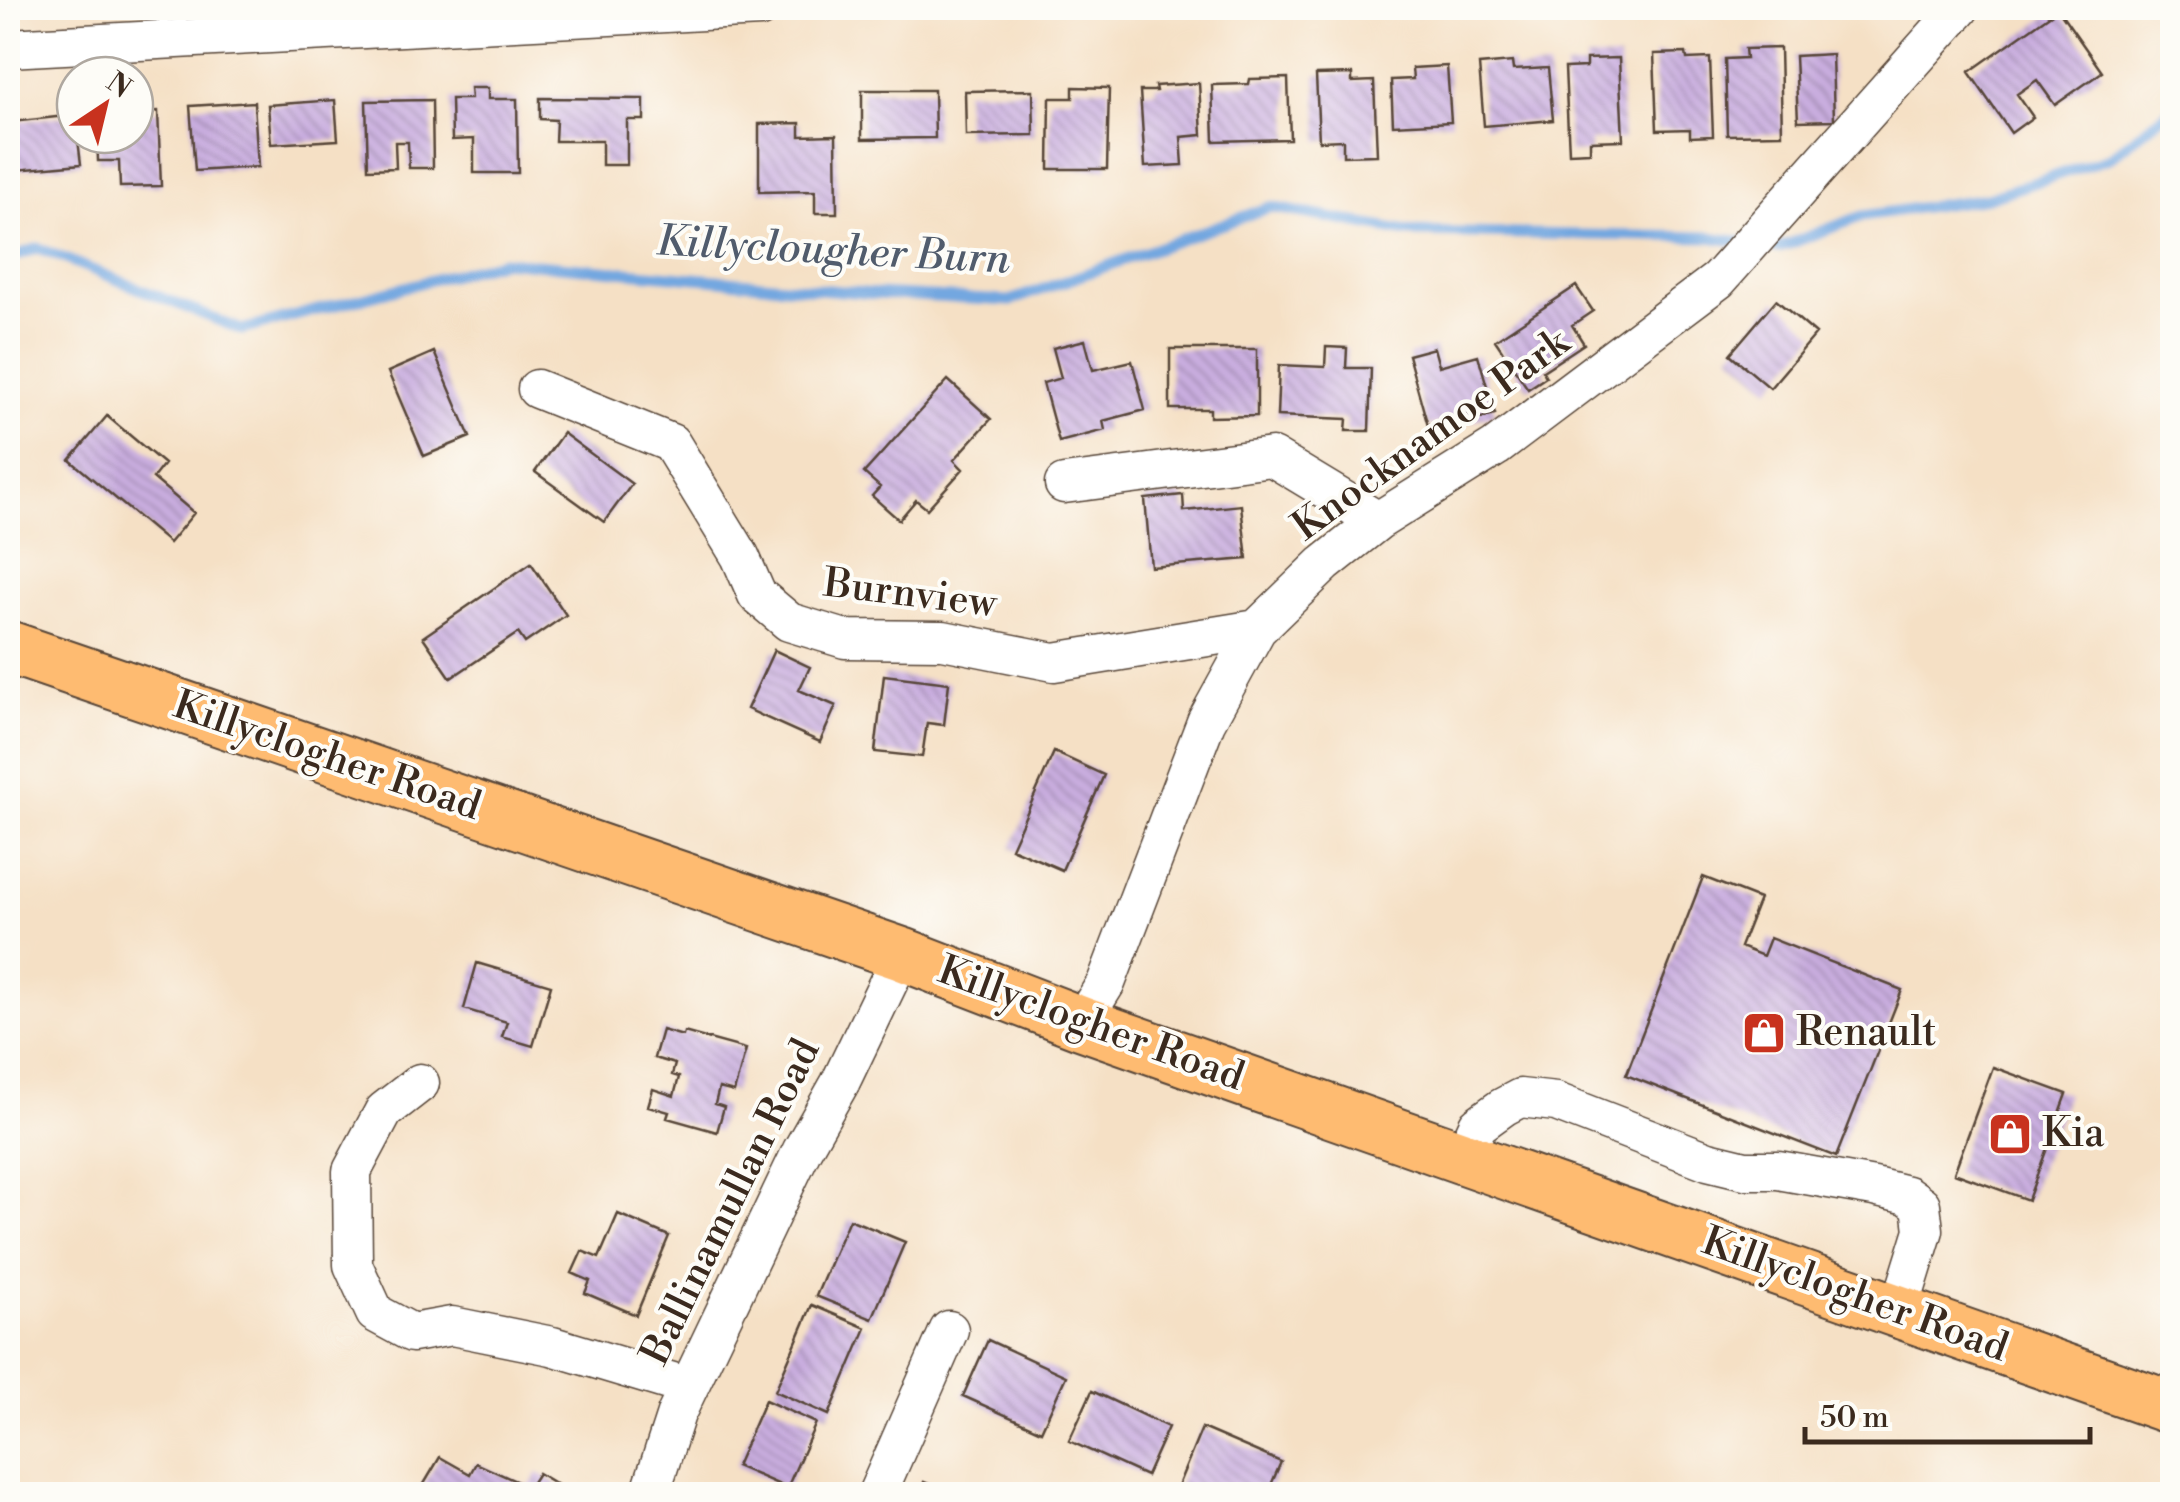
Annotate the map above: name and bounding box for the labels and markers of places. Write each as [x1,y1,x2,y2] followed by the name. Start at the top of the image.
[1796,1008,1936,1058] place label: Renault
[1741,1010,1787,1056] shop icon: Renault
[2042,1109,2105,1159] place label: Kia
[1987,1111,2033,1157] shop icon: Kia

